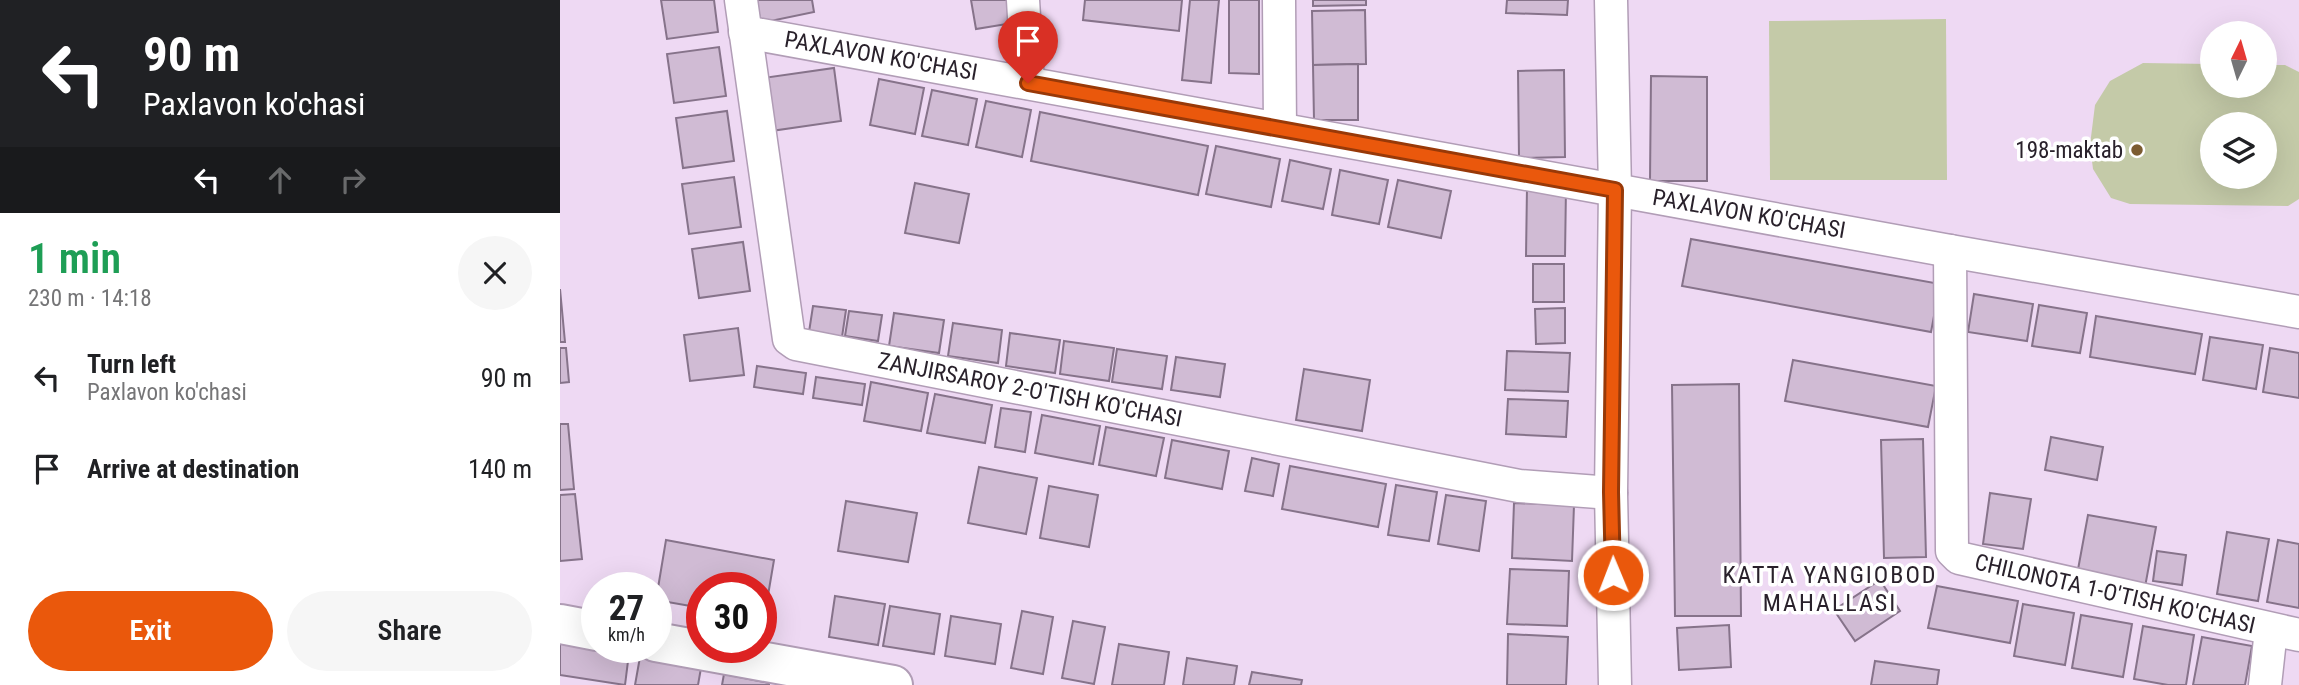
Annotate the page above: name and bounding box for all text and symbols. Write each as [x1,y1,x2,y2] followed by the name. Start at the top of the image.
[998,11,1058,83] pin
[2200,21,2277,98] north arrow
[2200,21,2277,189] map controls
[1009,22,1047,60] icon: arrive
[143,26,240,83] text: 90 m
[783,26,979,86] street label: PAXLAVON KO'CHASI
[28,28,119,119] icon: left
[143,85,365,123] text: Paxlavon ko'chasi
[2200,112,2277,189] button: layers
[2015,137,2123,164] place label: 198-maktab
[2129,142,2145,158] marker: 198-maktab
[188,161,226,199] icon: left
[261,161,299,199] icon: ahead
[334,161,372,199] icon: right
[1651,184,1847,244] street label: PAXLAVON KO'CHASI
[28,234,121,283] text: 1 min
[458,236,532,310] button: close
[28,285,152,312] text: 230 m · 14:18
[876,347,1184,433] street label: ZANJIRSAROY 2-O'TISH KO'CHASI
[87,349,176,379] text: Turn left
[28,359,66,397] icon: left
[481,363,532,393] text: 90 m
[87,379,247,406] text: Paxlavon ko'chasi
[28,450,66,488] icon: arrive
[87,454,299,484] text: Arrive at destination
[468,454,532,484] text: 140 m
[1576,538,1650,612] position arrow
[1972,549,2258,639] street label: CHILONOTA 1-O'TISH KO'CHASI
[1722,561,1938,617] district label: KATTA YANGIOBOD MAHALLASI
[686,572,777,663] speed limit sign: 30
[609,588,644,629] text: 27
[28,591,273,671] button: Exit
[287,591,532,671] button: Share
[608,624,645,645] text: km/h

